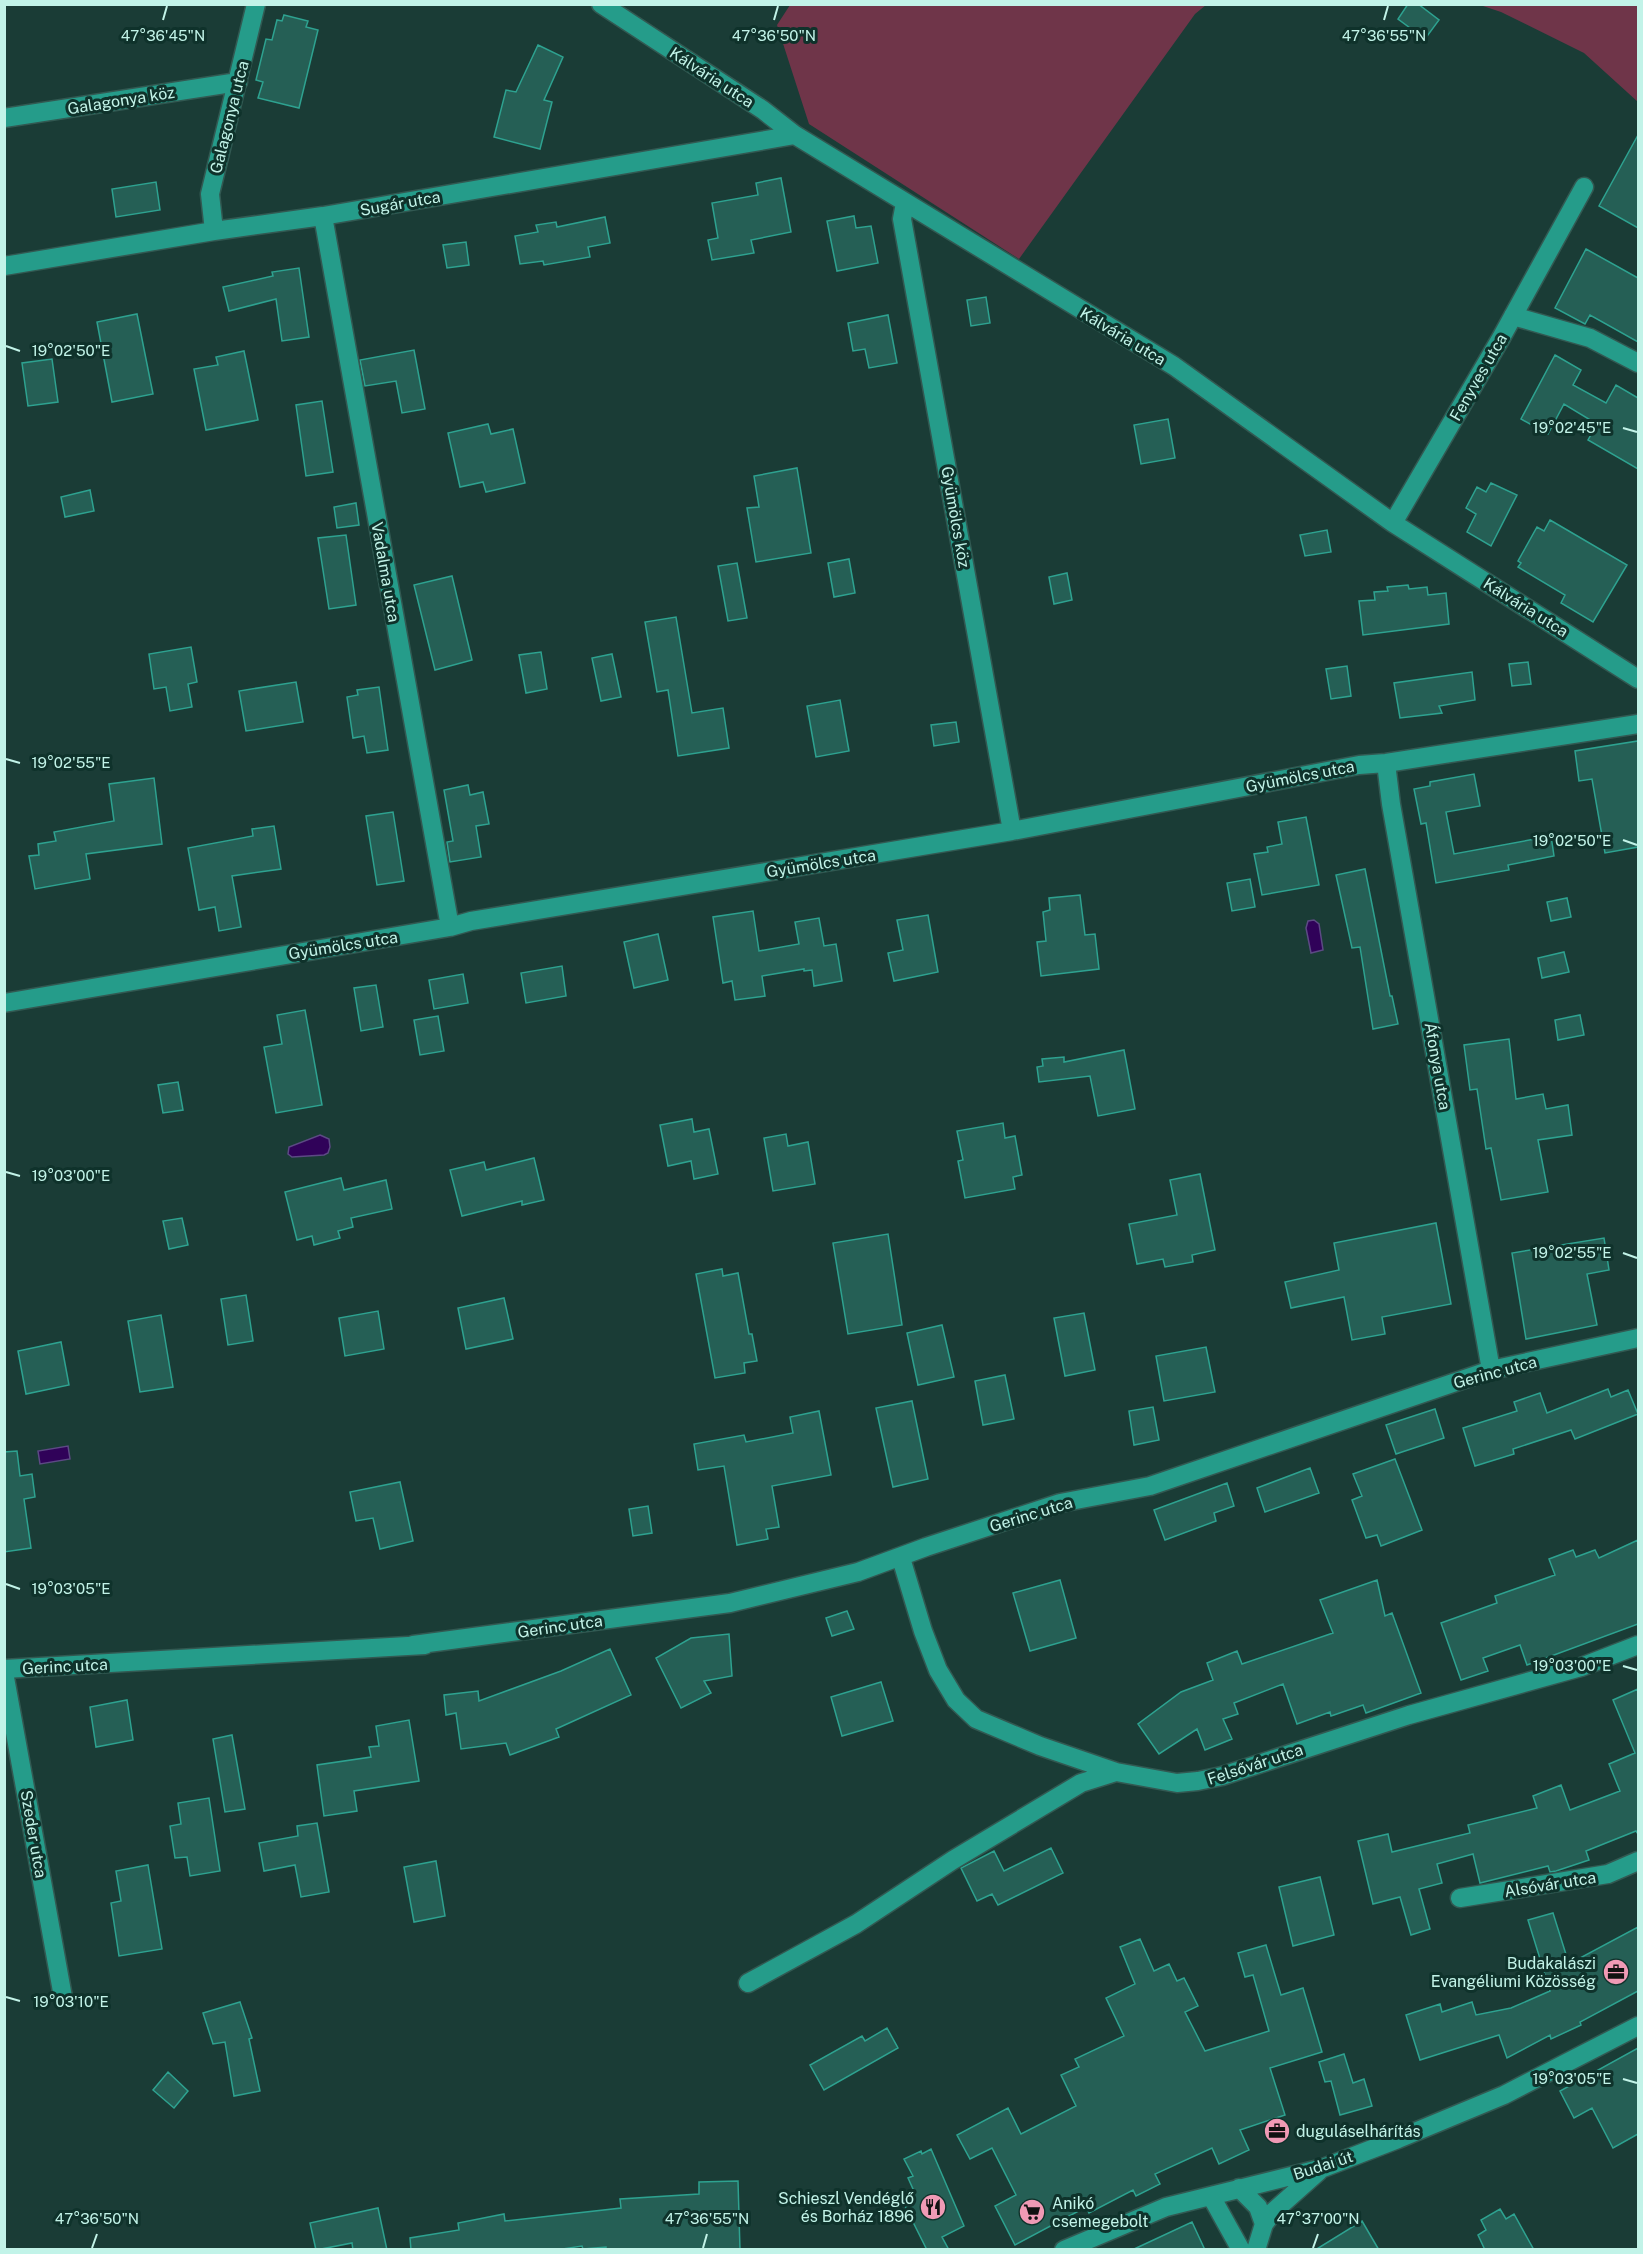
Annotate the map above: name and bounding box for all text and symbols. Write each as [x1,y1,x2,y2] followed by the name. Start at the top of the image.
[121,27,205,44] text: 47°36'45"N
[732,27,816,44] text: 47°36'50"N
[1342,27,1426,44] text: 47°36'55"N
[666,43,757,112] street label: Kálvária utca
[206,59,253,176] street label: Galagonya utca
[66,83,176,118] street label: Galagonya köz
[358,187,442,220] street label: Sugár utca
[1076,303,1169,369] street label: Kálvária utca
[1446,330,1511,424] street label: Fenyves utca
[32,342,110,359] text: 19°02'50"E
[1533,419,1611,436] text: 19°02'45"E
[937,465,974,570] street label: Gyümölcs köz
[367,521,404,624] street label: Vadalma utca
[1480,574,1572,641] street label: Kálvária utca
[31,754,111,771] text: 19°02'55"E
[1244,757,1356,796] street label: Gyümölcs utca
[1533,832,1611,849] text: 19°02'50"E
[765,845,877,882] street label: Gyümölcs utca
[287,927,399,964] street label: Gyümölcs utca
[1420,1021,1456,1111] street label: Áfonya utca
[32,1167,110,1184] text: 19°03'00"E
[1532,1244,1612,1261] text: 19°02'55"E
[1451,1352,1539,1393] street label: Gerinc utca
[987,1493,1075,1536] street label: Gerinc utca
[31,1580,111,1597] text: 19°03'05"E
[516,1611,604,1642] street label: Gerinc utca
[22,1655,108,1678] street label: Gerinc utca
[1533,1657,1611,1674] text: 19°03'00"E
[1205,1740,1305,1789] street label: Felsővár utca
[16,1789,51,1879] street label: Szeder utca
[1503,1868,1597,1901] street label: Alsóvár utca
[1431,1954,1596,1991] place label: Budakalászi Evangéliumi Közösség
[1601,1957,1631,1987] office icon: Budakalászi Evangéliumi Közösség
[33,1993,109,2010] text: 19°03'10"E
[1532,2070,1612,2087] text: 19°03'05"E
[1262,2116,1292,2146] office icon: duguláselhárítás
[1296,2122,1421,2141] place label: duguláselhárítás
[1291,2147,1355,2184] street label: Budai út
[778,2189,914,2226] place label: Schieszl Vendéglő és Borház 1896
[918,2192,948,2222] restaurant icon: Schieszl Vendéglő és Borház 1896
[1052,2194,1148,2231] place label: Anikó csemegebolt
[1017,2197,1047,2227] supermarket icon: Anikó csemegebolt
[55,2210,139,2227] text: 47°36'50"N
[665,2210,749,2227] text: 47°36'55"N
[1276,2210,1360,2227] text: 47°37'00"N

